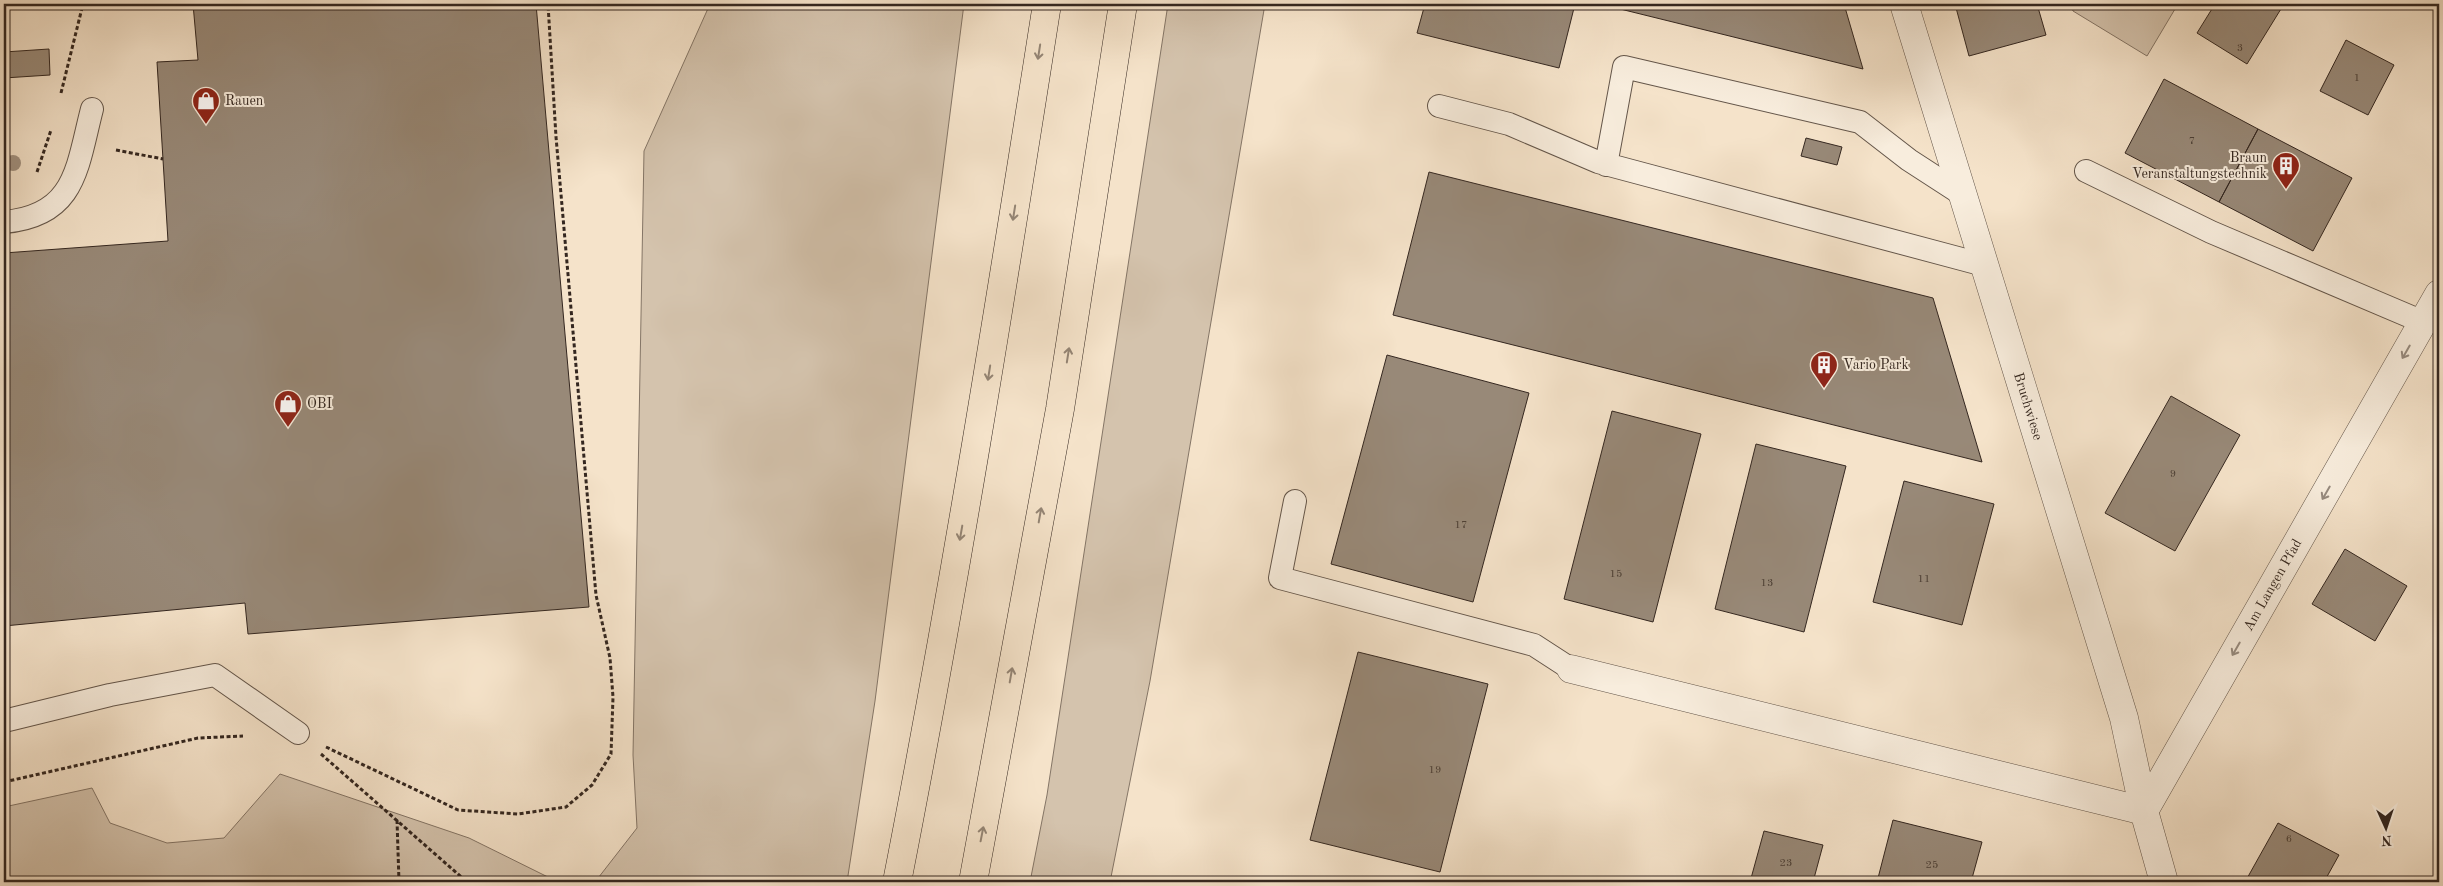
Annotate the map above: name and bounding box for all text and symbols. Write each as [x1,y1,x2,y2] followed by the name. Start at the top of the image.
[2237,43,2243,54] house number: 3
[1034,44,1044,60] one-way arrow
[2354,73,2360,84] house number: 1
[191,86,221,125] shop icon: Rauen
[225,94,264,108] place label: Rauen
[2189,136,2195,147] house number: 7
[2132,151,2267,181] place label: Braun Veranstaltungstechnik
[2271,151,2301,190] building icon: Braun Veranstaltungstechnik
[1009,204,1019,220] one-way arrow
[2401,344,2411,359] one-way arrow
[1063,347,1073,363] one-way arrow
[1809,350,1839,389] building icon: Vario Park
[1843,358,1909,372] place label: Vario Park
[984,365,994,381] one-way arrow
[2011,371,2045,442] street label: Bruchwiese
[273,389,303,428] shop icon: OBI
[307,397,332,411] place label: OBI
[2170,469,2176,480] house number: 9
[2320,485,2330,499] one-way arrow
[1036,507,1046,523] one-way arrow
[1455,520,1467,531] house number: 17
[956,525,966,541] one-way arrow
[2241,537,2305,634] street label: Am Langen Pfad
[1610,569,1622,580] house number: 15
[1918,574,1930,585] house number: 11
[1761,578,1773,589] house number: 13
[2231,642,2241,656] one-way arrow
[1007,667,1017,683] one-way arrow
[1429,765,1441,776] house number: 19
[2360,804,2410,854] north arrow
[977,827,987,843] one-way arrow
[2381,833,2392,847] text: N
[2286,834,2292,845] house number: 6
[1780,858,1792,869] house number: 23
[1926,860,1938,871] house number: 25

